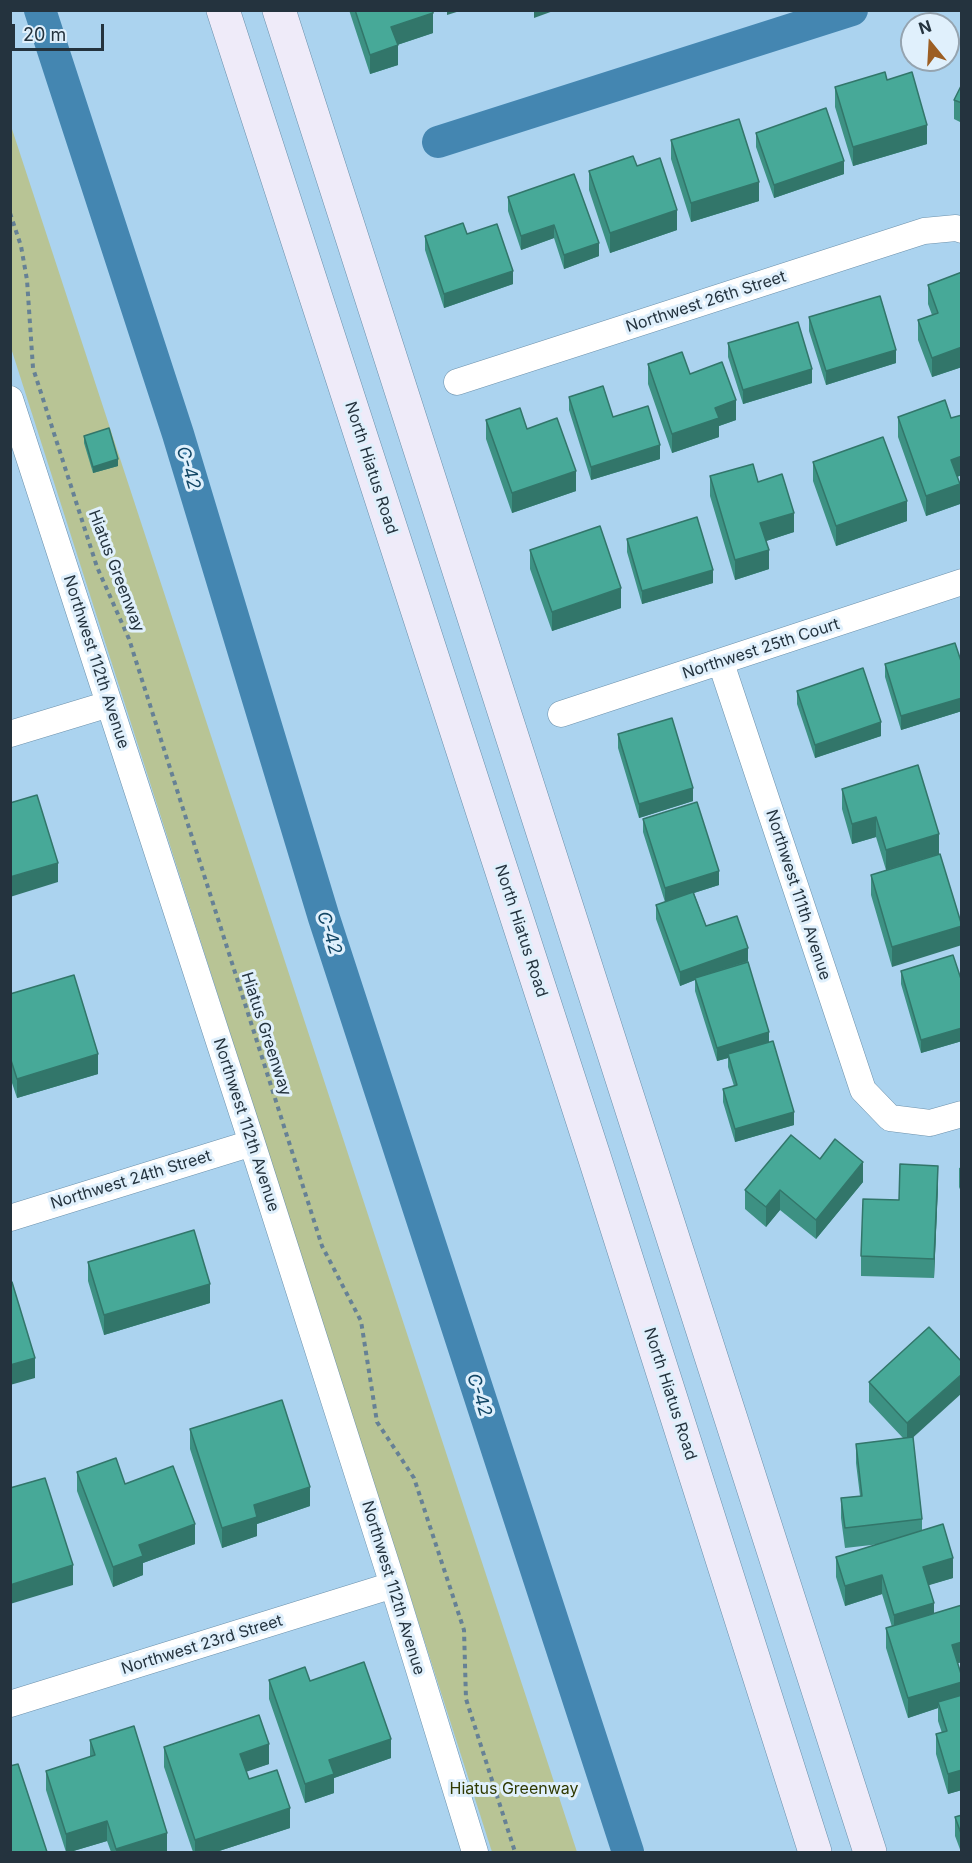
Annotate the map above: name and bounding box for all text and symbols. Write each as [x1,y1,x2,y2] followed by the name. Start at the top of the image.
[15,12,106,50] scale bar
[900,12,960,72] north arrow
[916,15,934,38] text: N
[23,24,66,45] text: 20 m
[624,267,788,337] street label: Northwest 26th Street
[341,399,401,537] street label: North Hiatus Road
[171,444,205,492] water label: C-42
[84,507,148,635] street label: Hiatus Greenway
[59,573,133,751] street label: Northwest 112th Avenue
[680,615,842,683] street label: Northwest 25th Court
[761,807,835,983] street label: Northwest 111th Avenue
[491,862,551,1000] street label: North Hiatus Road
[312,909,346,957] water label: C-42
[237,970,295,1098] street label: Hiatus Greenway
[209,1036,283,1214] street label: Northwest 112th Avenue
[48,1146,214,1214] street label: Northwest 24th Street
[640,1325,700,1463] street label: North Hiatus Road
[462,1371,496,1419] water label: C-42
[357,1499,429,1677] street label: Northwest 112th Avenue
[119,1611,285,1679] street label: Northwest 23rd Street
[449,1779,579,1799] park label: Hiatus Greenway

